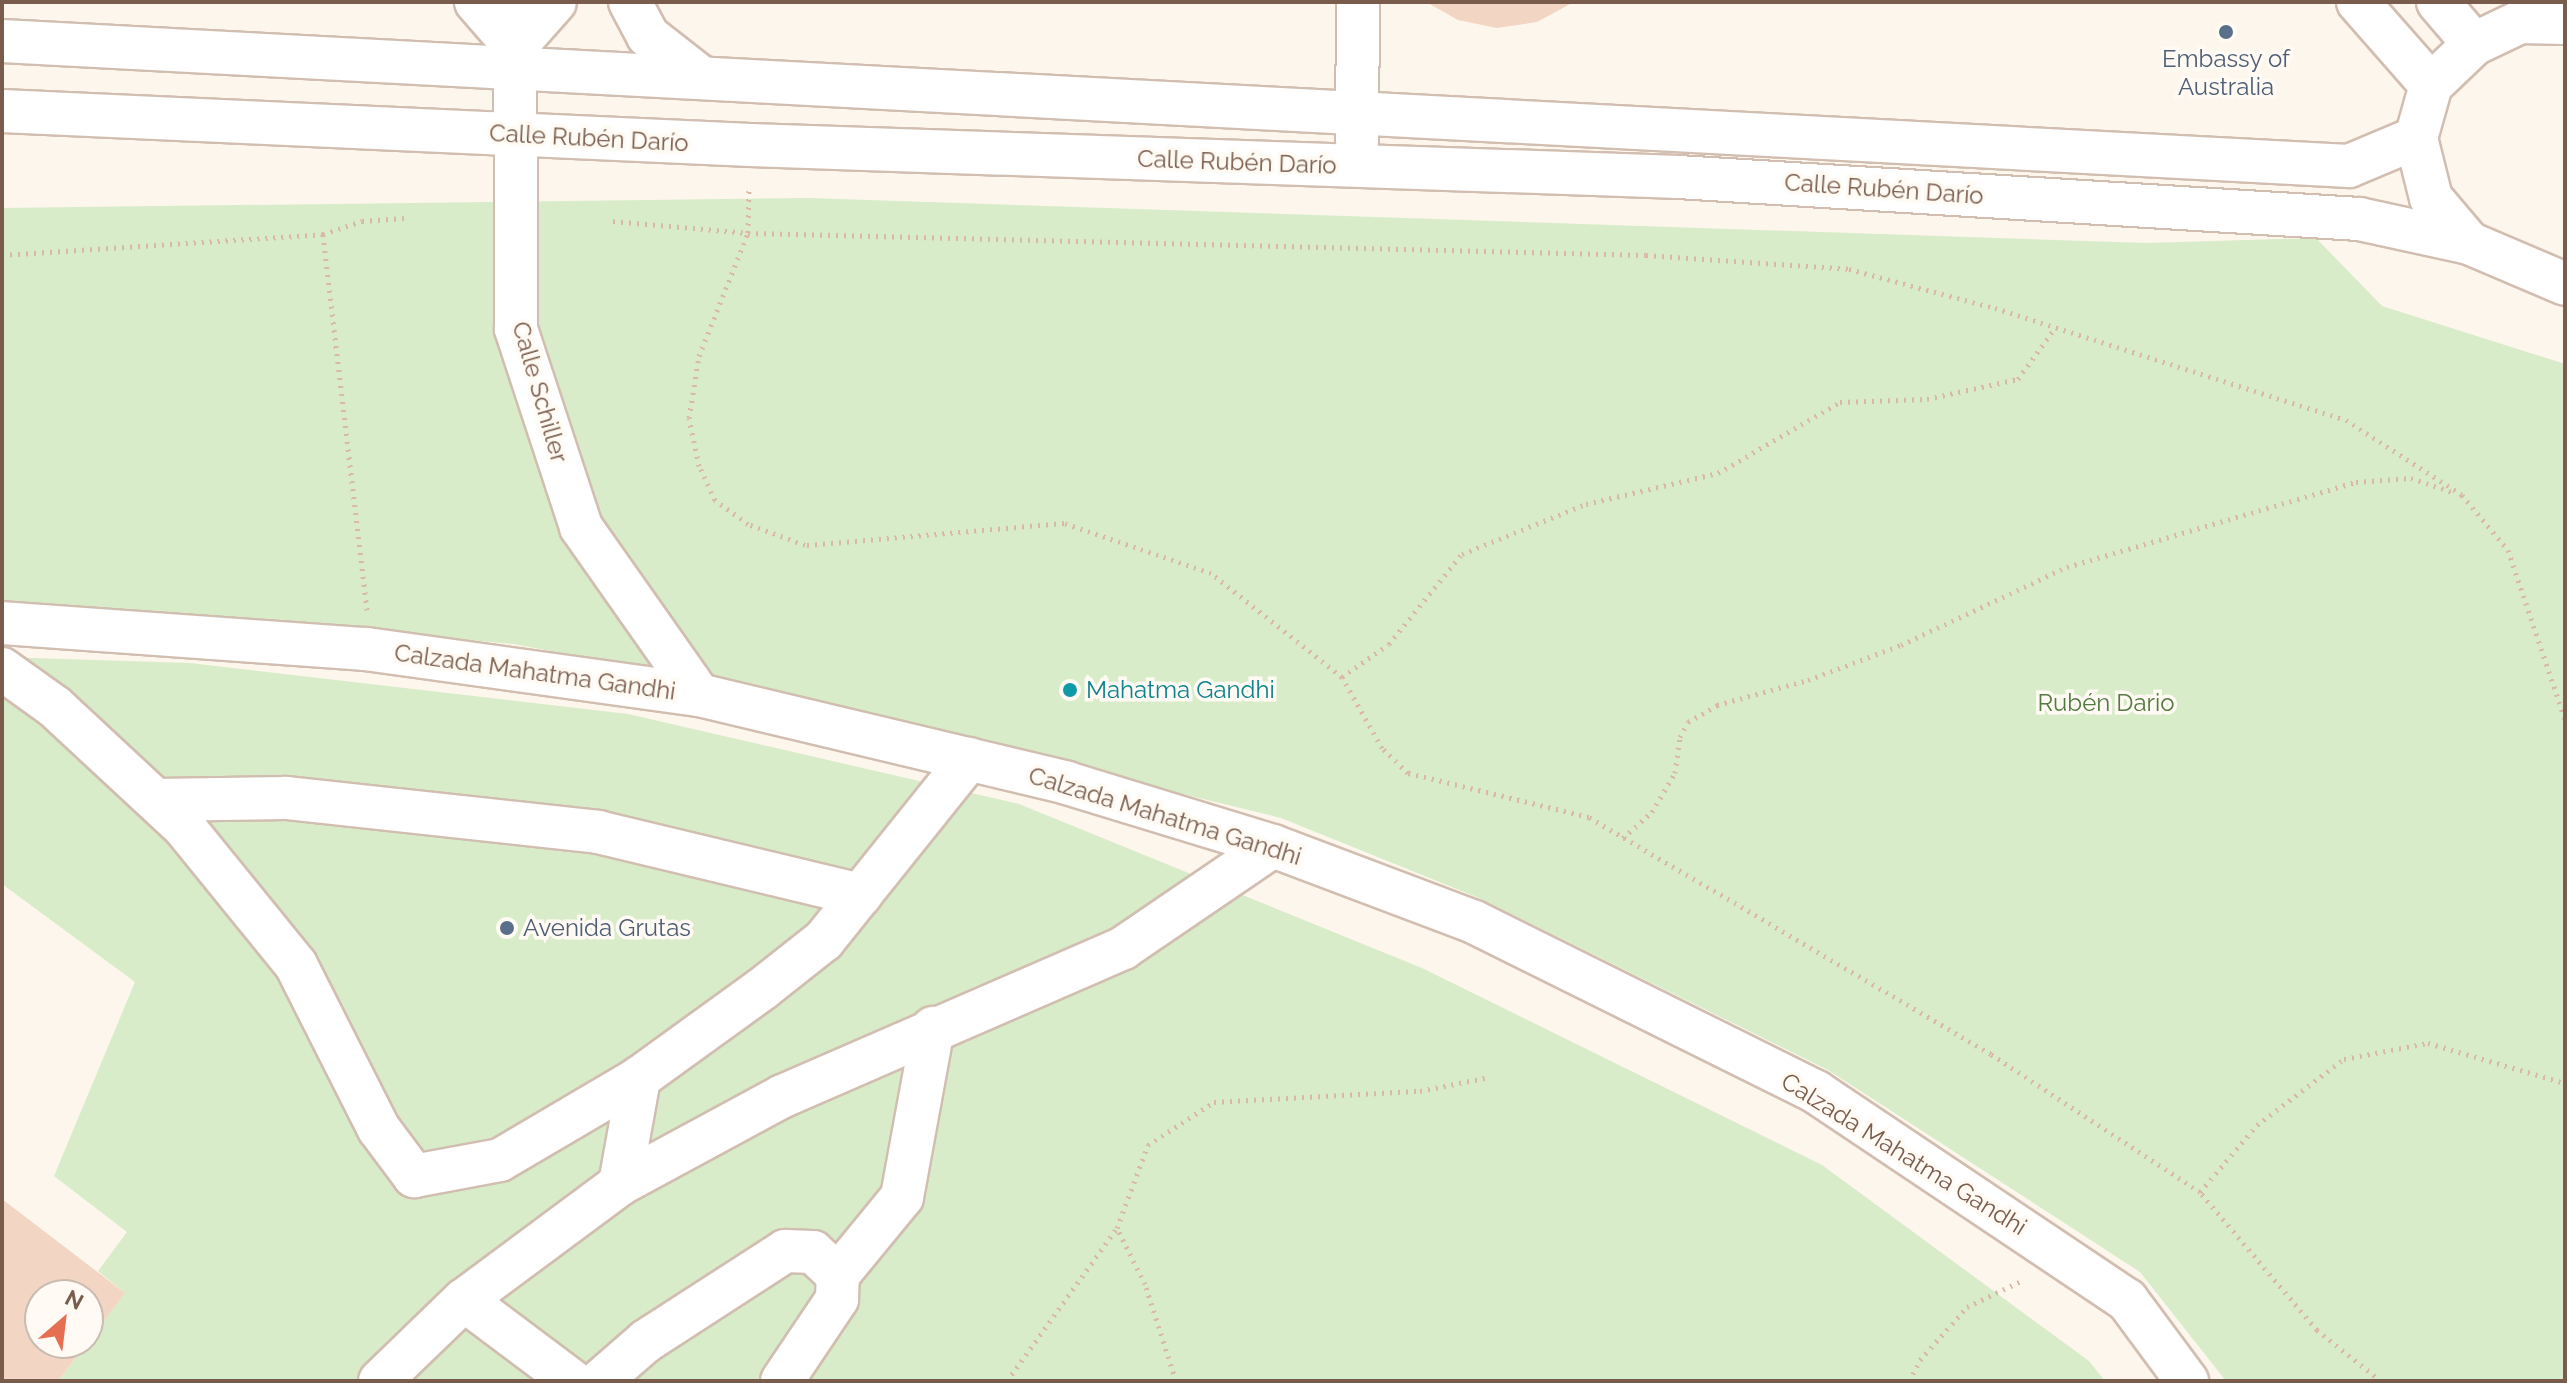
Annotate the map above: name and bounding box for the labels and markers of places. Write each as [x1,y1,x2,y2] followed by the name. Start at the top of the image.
[2217,23,2235,41] marker: Embassy of Australia
[2162,45,2290,101] place label: Embassy of Australia
[1086,676,1275,704] place label: Mahatma Gandhi
[1061,681,1079,699] marker: Mahatma Gandhi
[523,914,691,942] place label: Avenida Grutas
[498,919,516,937] marker: Avenida Grutas

